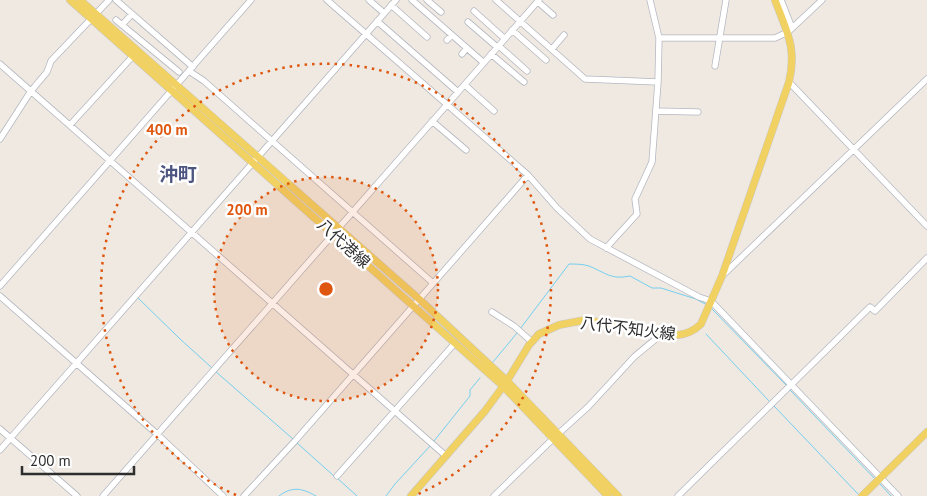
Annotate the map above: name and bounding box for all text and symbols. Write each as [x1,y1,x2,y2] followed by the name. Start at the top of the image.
[146,120,188,139] text: 400 m
[159,162,197,186] district label: 沖町
[226,200,268,219] text: 200 m
[314,214,374,272] street label: 八代港線
[317,280,335,298] centre of rings
[579,312,677,344] street label: 八代不知火線
[22,444,135,476] scale bar
[30,451,71,470] text: 200 m

